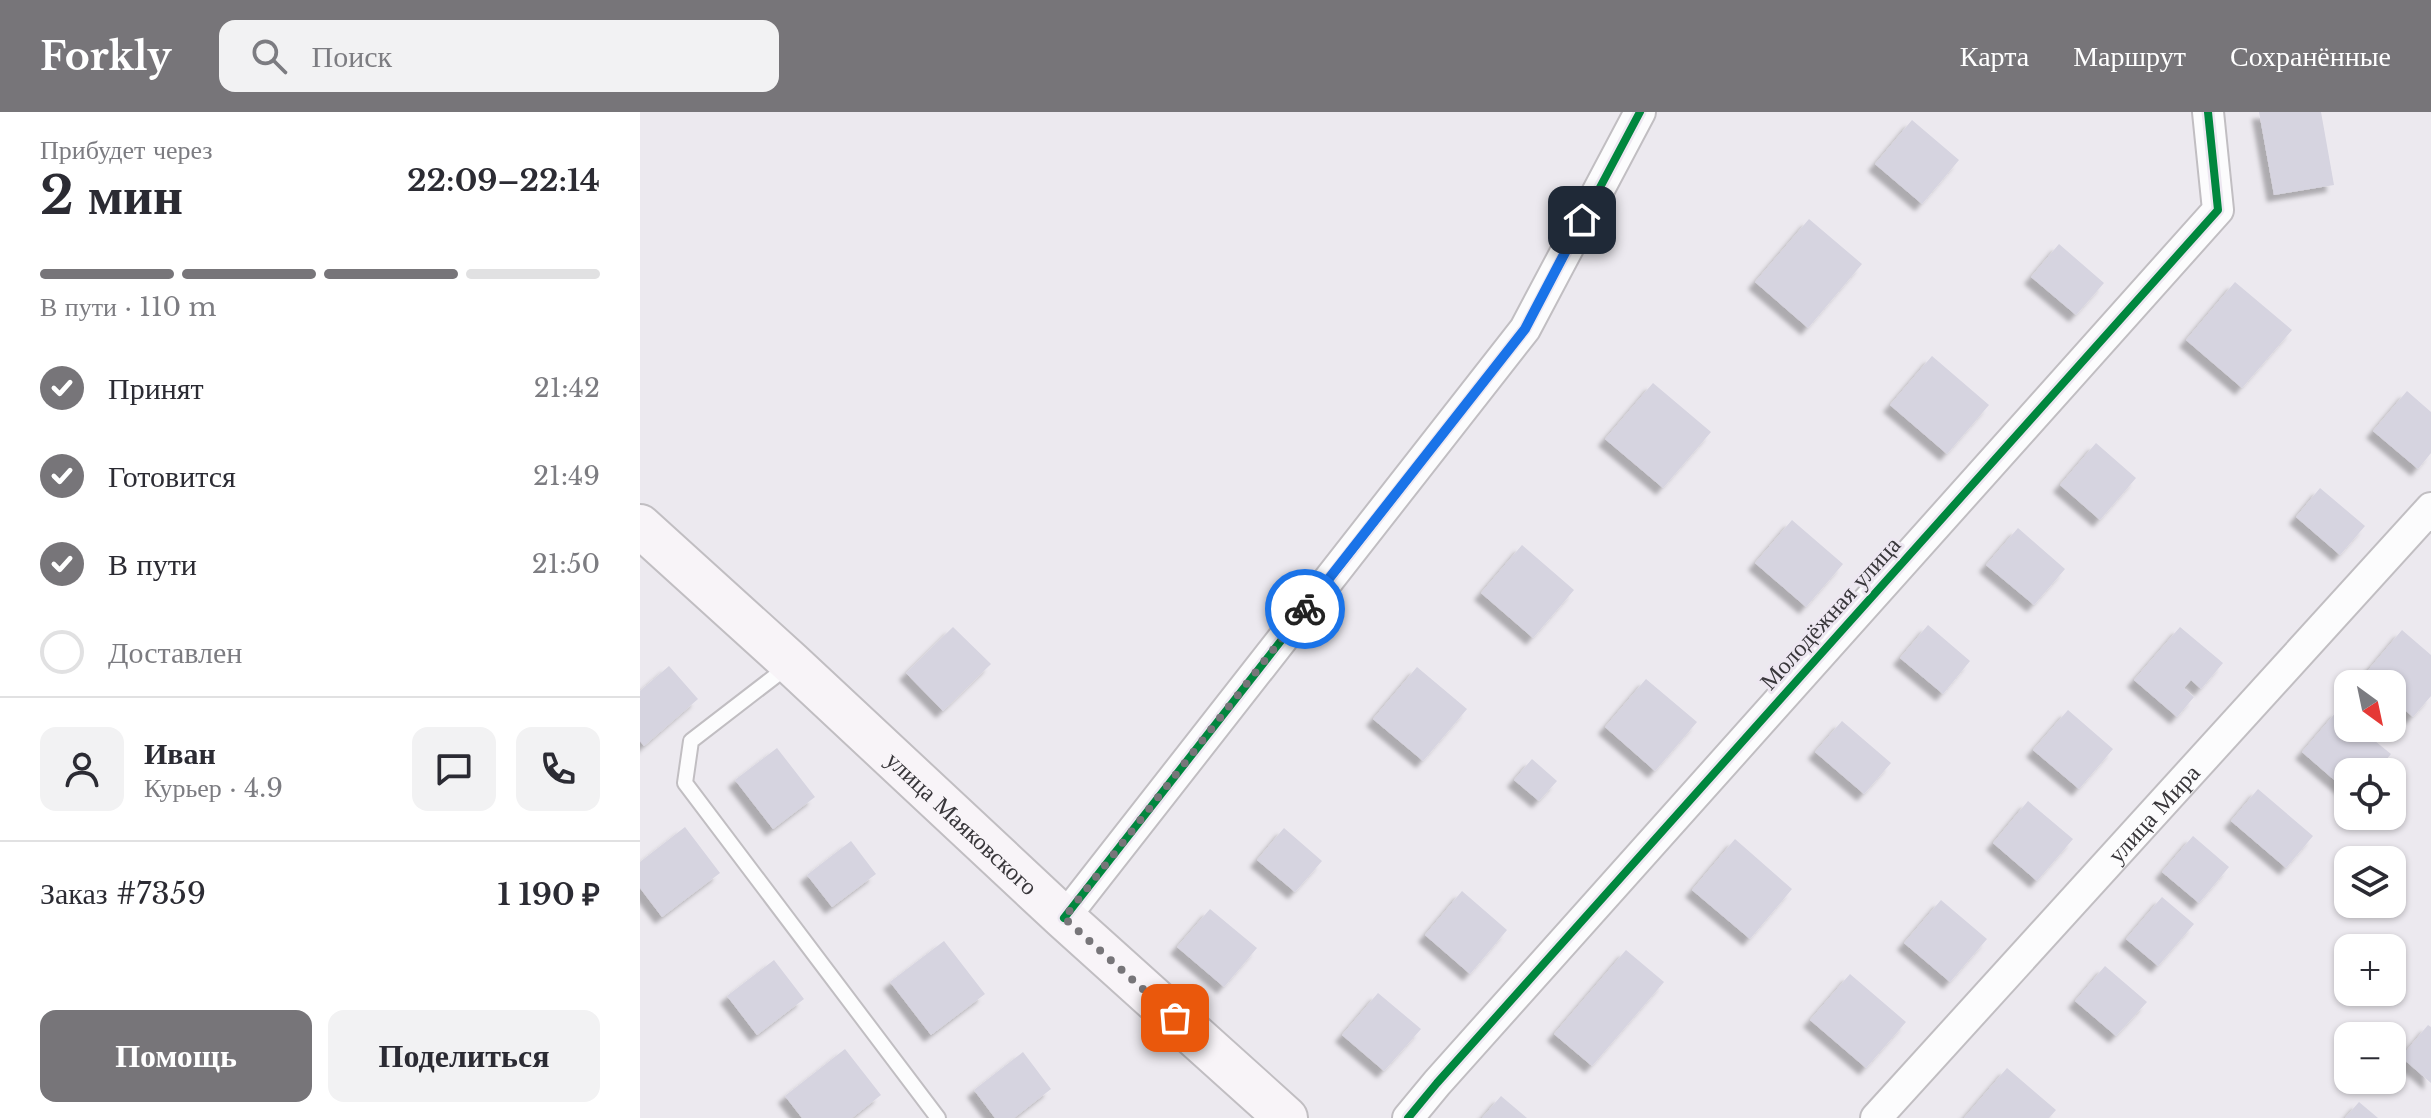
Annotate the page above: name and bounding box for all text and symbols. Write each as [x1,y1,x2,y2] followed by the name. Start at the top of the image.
[219,20,779,92] search box
[40,33,171,80] text: Forkly
[247,34,291,78] icon: search
[311,38,392,75] text: Поиск
[1960,39,2029,74] text: Карта
[2073,39,2186,74] text: Маршрут
[2230,39,2391,74] text: Сохранённые
[40,134,213,166] text: Прибудет через
[407,162,600,199] text: 22:09–22:14
[40,164,183,228] text: 2 мин
[1548,186,1616,254] pin
[1560,198,1604,242] icon: home
[40,291,216,323] text: В пути · 110 m
[40,366,84,410] icon: check
[108,370,204,407] text: Принят
[534,372,600,404] text: 21:42
[40,454,84,498] icon: check
[108,458,236,495] text: Готовится
[533,460,600,492] text: 21:49
[1754,530,1907,695] street label: Молодёжная улица
[40,542,84,586] icon: check
[108,546,197,583] text: В пути
[532,548,600,580] text: 21:50
[1265,569,1345,649] courier
[1283,587,1327,631] icon: bike
[108,634,242,671] text: Доставлен
[2334,670,2406,742] north arrow
[2334,670,2406,1094] map controls
[40,727,124,811] button: person
[412,727,496,811] button: chat
[516,727,600,811] button: phone
[144,735,216,772] text: Иван
[880,745,1044,901] street label: улица Маяковского
[2101,758,2206,869] street label: улица Мира
[2334,758,2406,830] button: locate
[144,772,283,804] text: Курьер · 4.9
[2334,846,2406,918] button: layers
[40,875,206,912] text: Заказ #7359
[498,876,600,913] text: 1 190 ₽
[2334,934,2406,1006] button: +
[1141,984,1209,1052] pin
[1153,996,1197,1040] icon: bag
[40,1010,312,1102] button: Помощь
[328,1010,600,1102] button: Поделиться
[2334,1022,2406,1094] button: −

